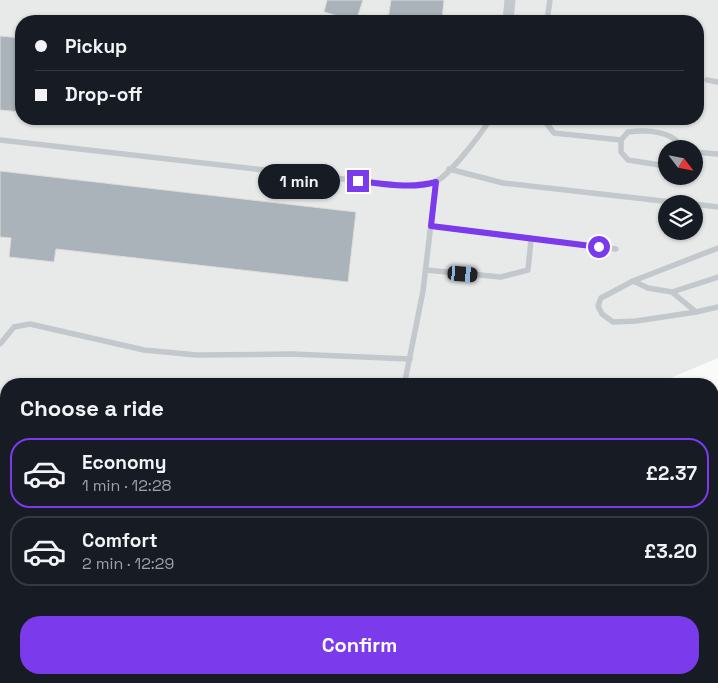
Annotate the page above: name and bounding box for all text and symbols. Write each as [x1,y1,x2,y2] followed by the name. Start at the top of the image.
[65,34,127,59] text: Pickup
[65,82,143,107] text: Drop-off
[658,140,702,185] north arrow
[658,140,703,240] map controls
[258,164,340,198] callout: 1 min
[347,170,369,192] route end
[279,171,319,192] text: 1 min
[658,195,703,240] button: layers
[588,236,610,258] route start
[447,265,478,283] car
[20,394,164,422] text: Choose a ride
[82,450,166,475] text: Economy
[22,451,67,496] icon: car
[646,461,697,486] text: £2.37
[82,475,172,496] text: 1 min · 12:28
[82,528,158,553] text: Comfort
[22,529,67,574] icon: car
[644,539,697,564] text: £3.20
[82,553,174,574] text: 2 min · 12:29
[20,616,699,674] button: Confirm

